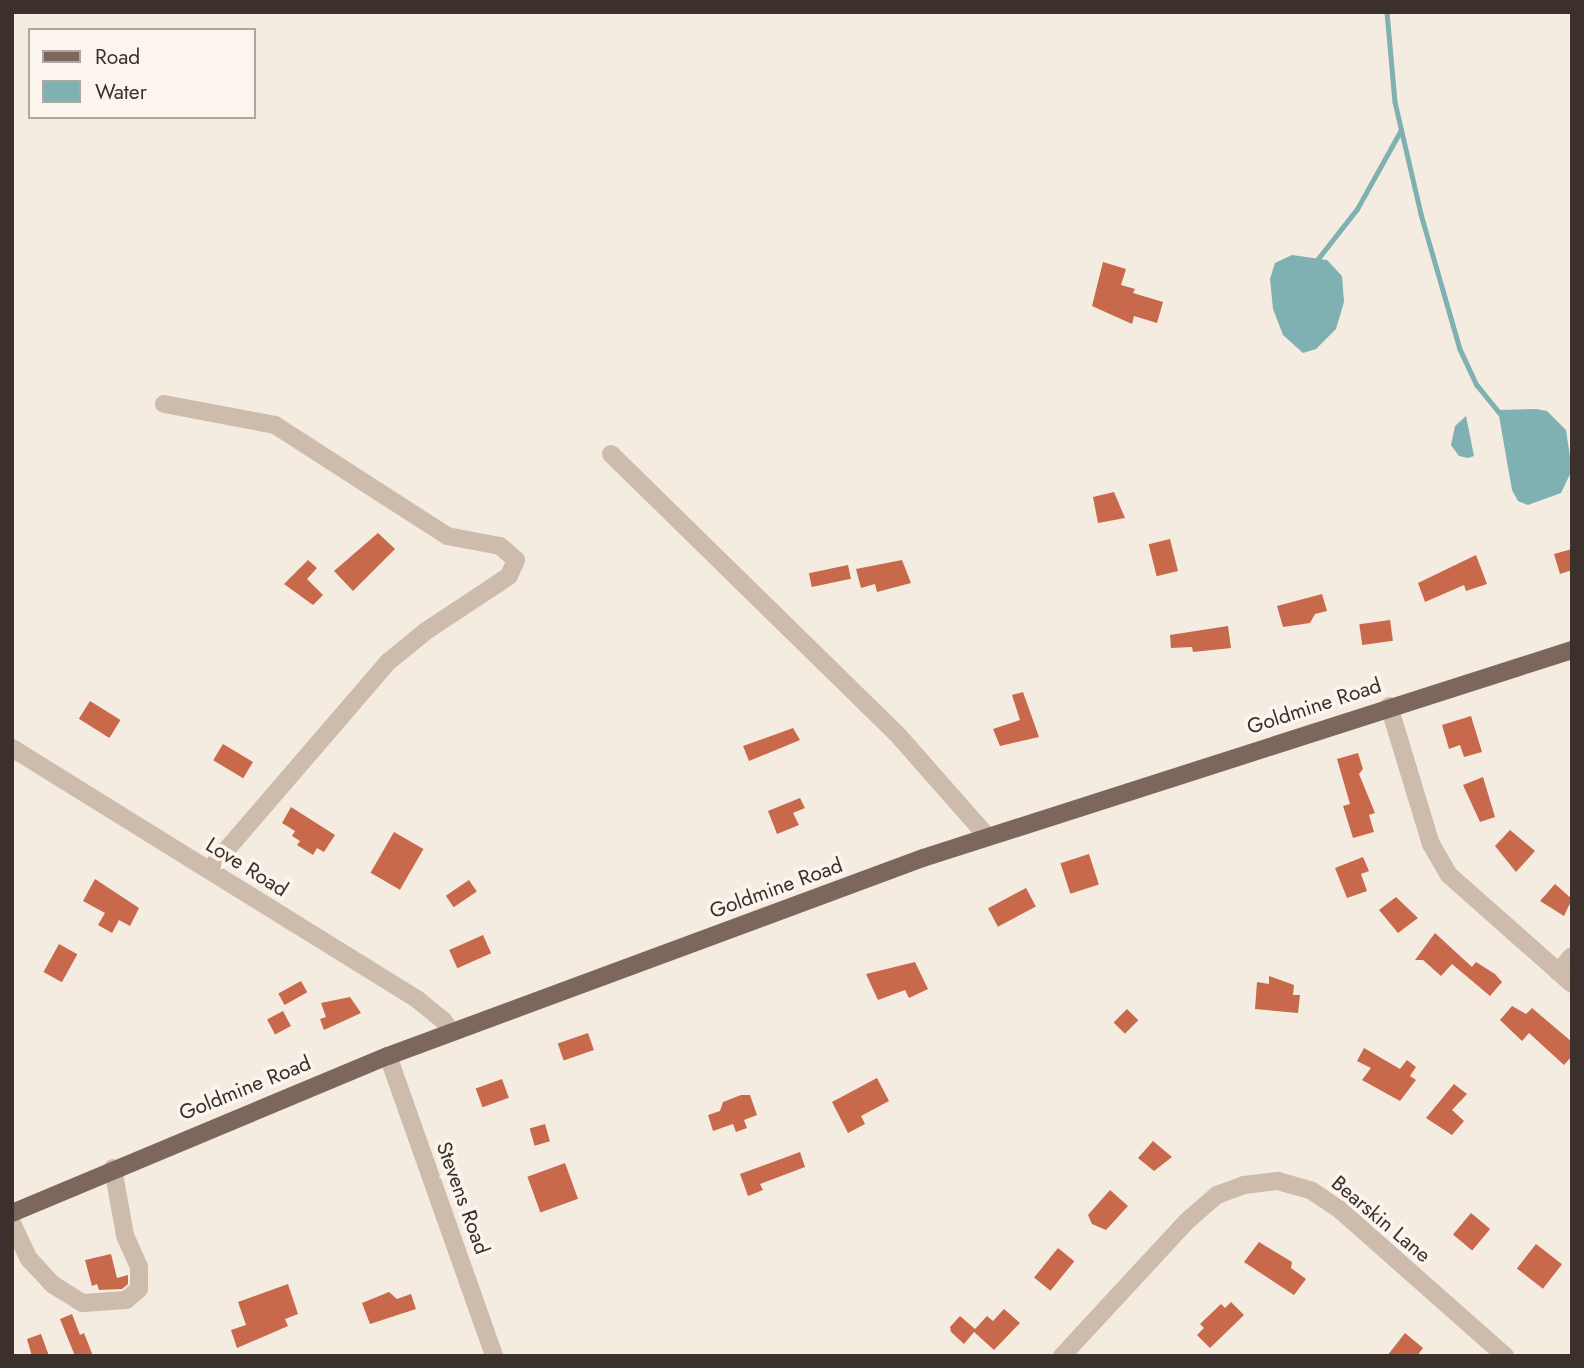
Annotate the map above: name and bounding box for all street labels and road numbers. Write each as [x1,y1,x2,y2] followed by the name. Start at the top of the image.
[1244,672,1384,740] street label: Goldmine Road
[201,832,293,902] street label: Love Road
[706,852,846,924] street label: Goldmine Road
[175,1050,315,1126] street label: Goldmine Road
[431,1138,495,1258] street label: Stevens Road
[1326,1170,1436,1268] street label: Bearskin Lane

